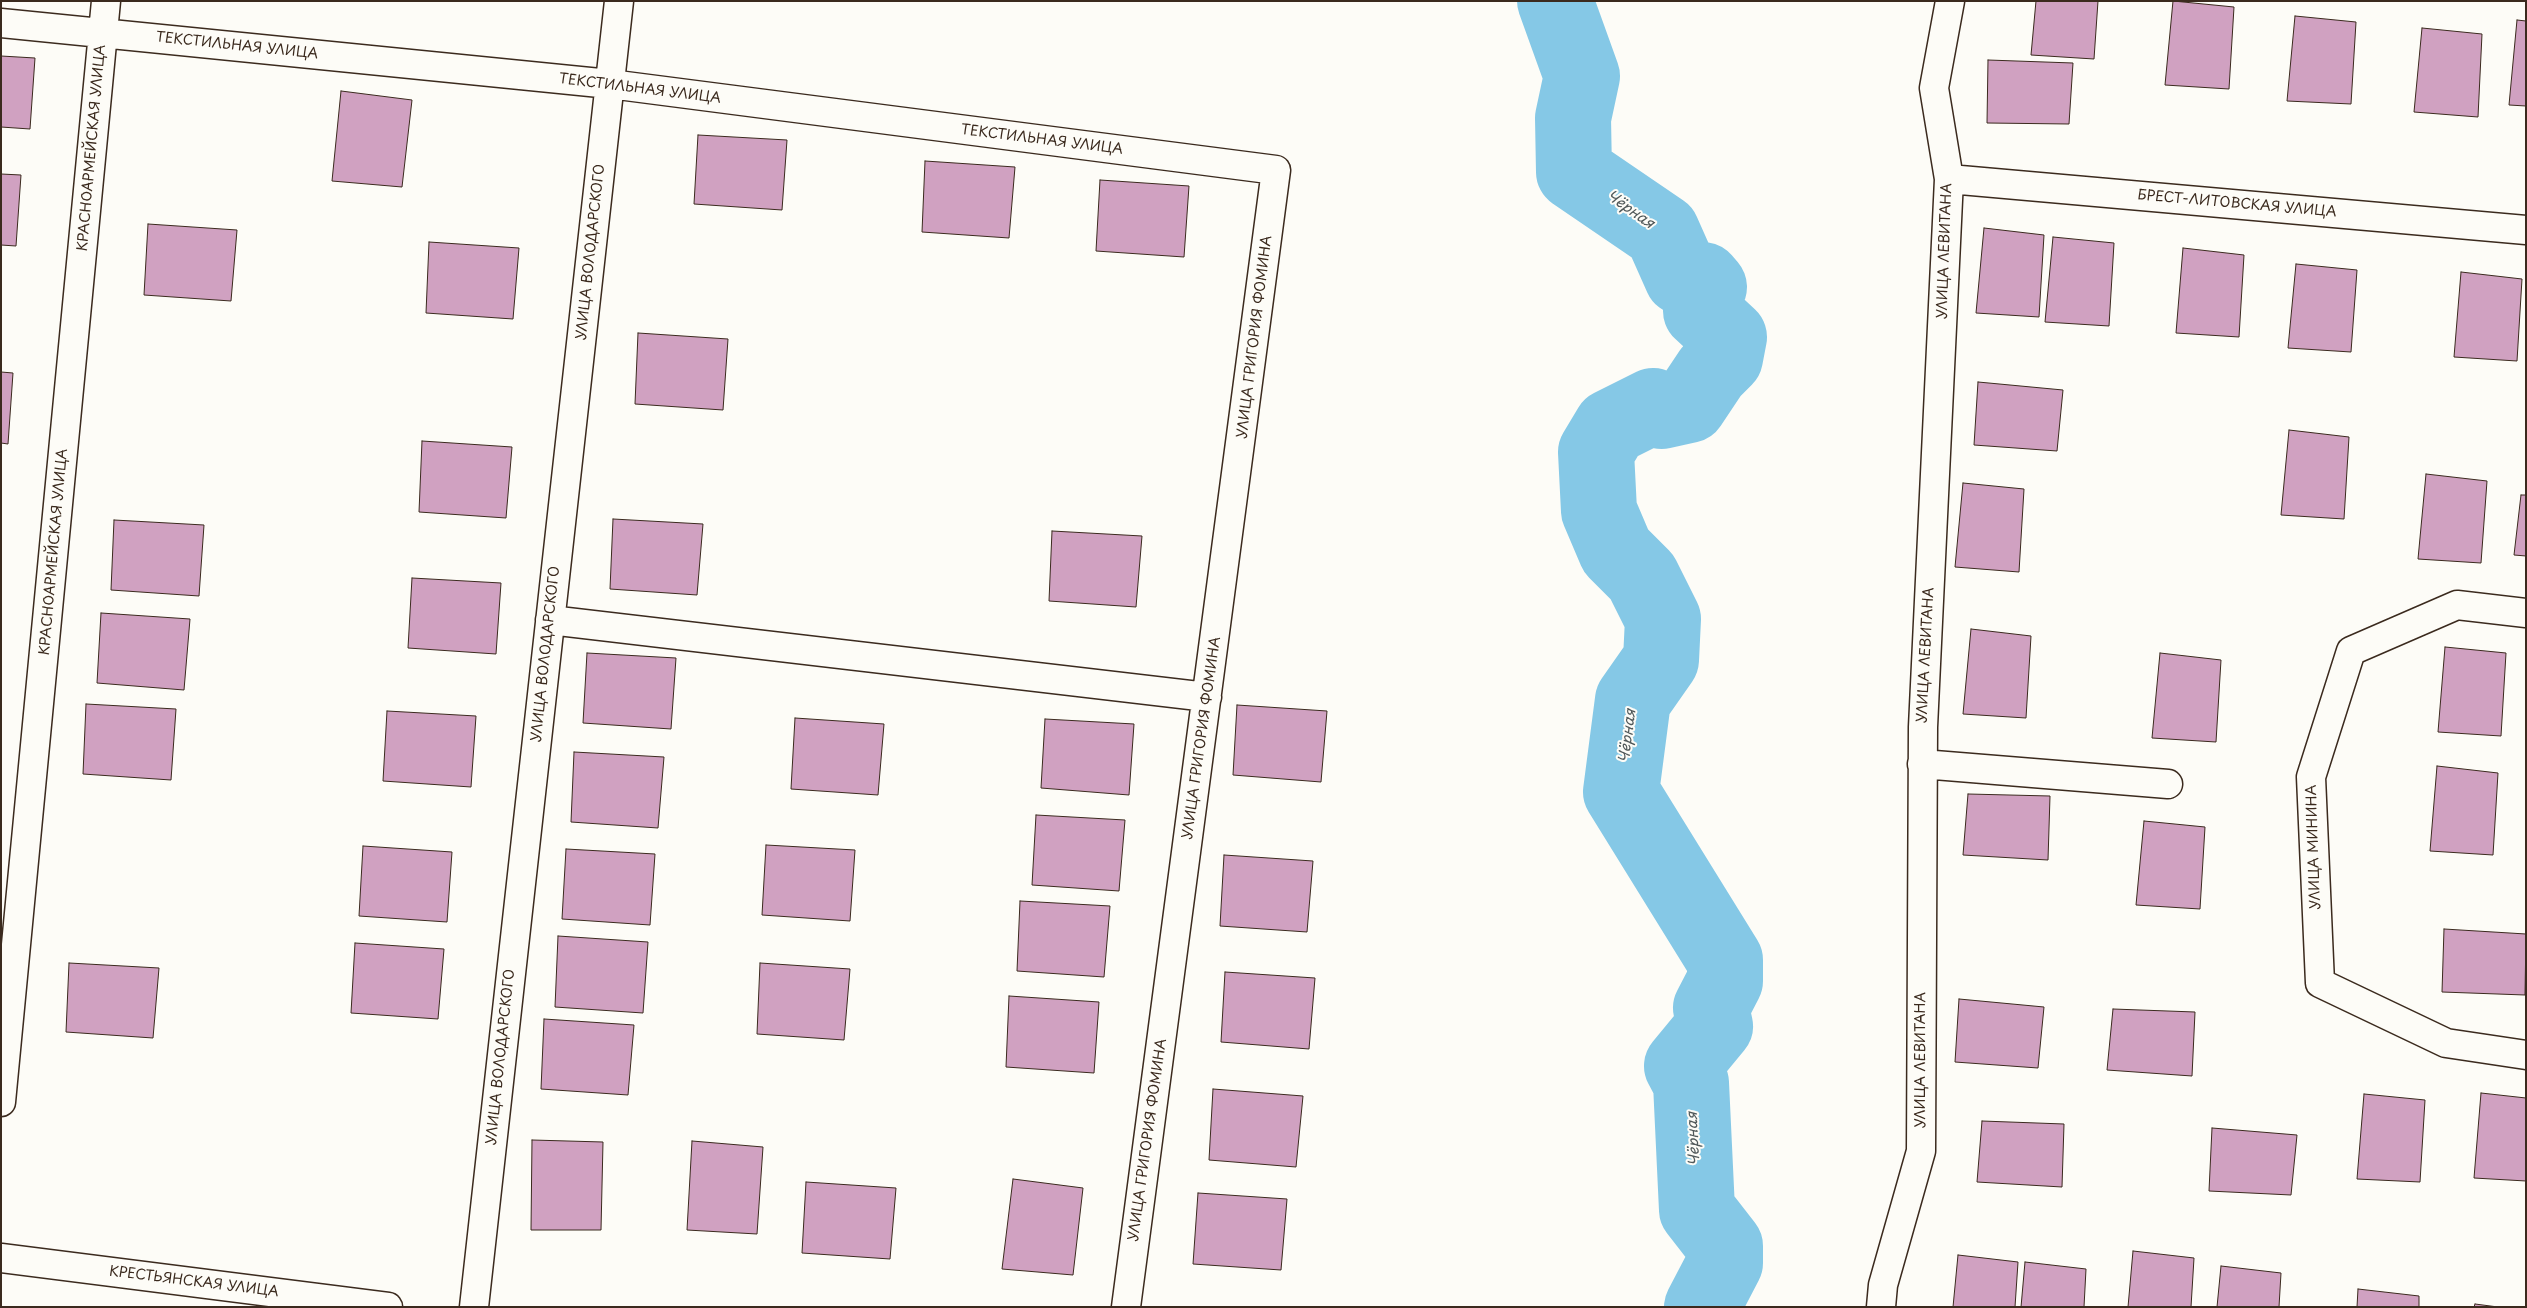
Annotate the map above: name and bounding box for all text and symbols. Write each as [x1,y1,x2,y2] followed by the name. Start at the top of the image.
[155,29,319,63] street label: ТЕКСТИЛЬНАЯ УЛИЦА
[75,44,109,252] street label: КРАСНОАРМЕЙСКАЯ УЛИЦА
[558,71,722,107] street label: ТЕКСТИЛЬНАЯ УЛИЦА
[960,122,1124,158] street label: ТЕКСТИЛЬНАЯ УЛИЦА
[573,163,609,341] street label: УЛИЦА ВОЛОДАРСКОГО
[1934,183,1956,319] street label: УЛИЦА ЛЕВИТАНА
[1603,187,1657,233] water label: Чёрная
[2137,187,2337,221] street label: БРЕСТ-ЛИТОВСКАЯ УЛИЦА
[1234,235,1276,439] street label: УЛИЦА ГРИГОРИЯ ФОМИНА
[37,448,71,656] street label: КРАСНОАРМЕЙСКАЯ УЛИЦА
[528,565,564,743] street label: УЛИЦА ВОЛОДАРСКОГО
[1914,587,1938,723] street label: УЛИЦА ЛЕВИТАНА
[1179,636,1225,840] street label: УЛИЦА ГРИГОРИЯ ФОМИНА
[1616,708,1640,764] water label: Чёрная
[2303,784,2325,910] street label: УЛИЦА МИНИНА
[483,968,519,1146] street label: УЛИЦА ВОЛОДАРСКОГО
[1913,992,1929,1128] street label: УЛИЦА ЛЕВИТАНА
[1125,1038,1171,1242] street label: УЛИЦА ГРИГОРИЯ ФОМИНА
[1684,1111,1704,1167] water label: Чёрная
[108,1263,280,1301] street label: КРЕСТЬЯНСКАЯ УЛИЦА

